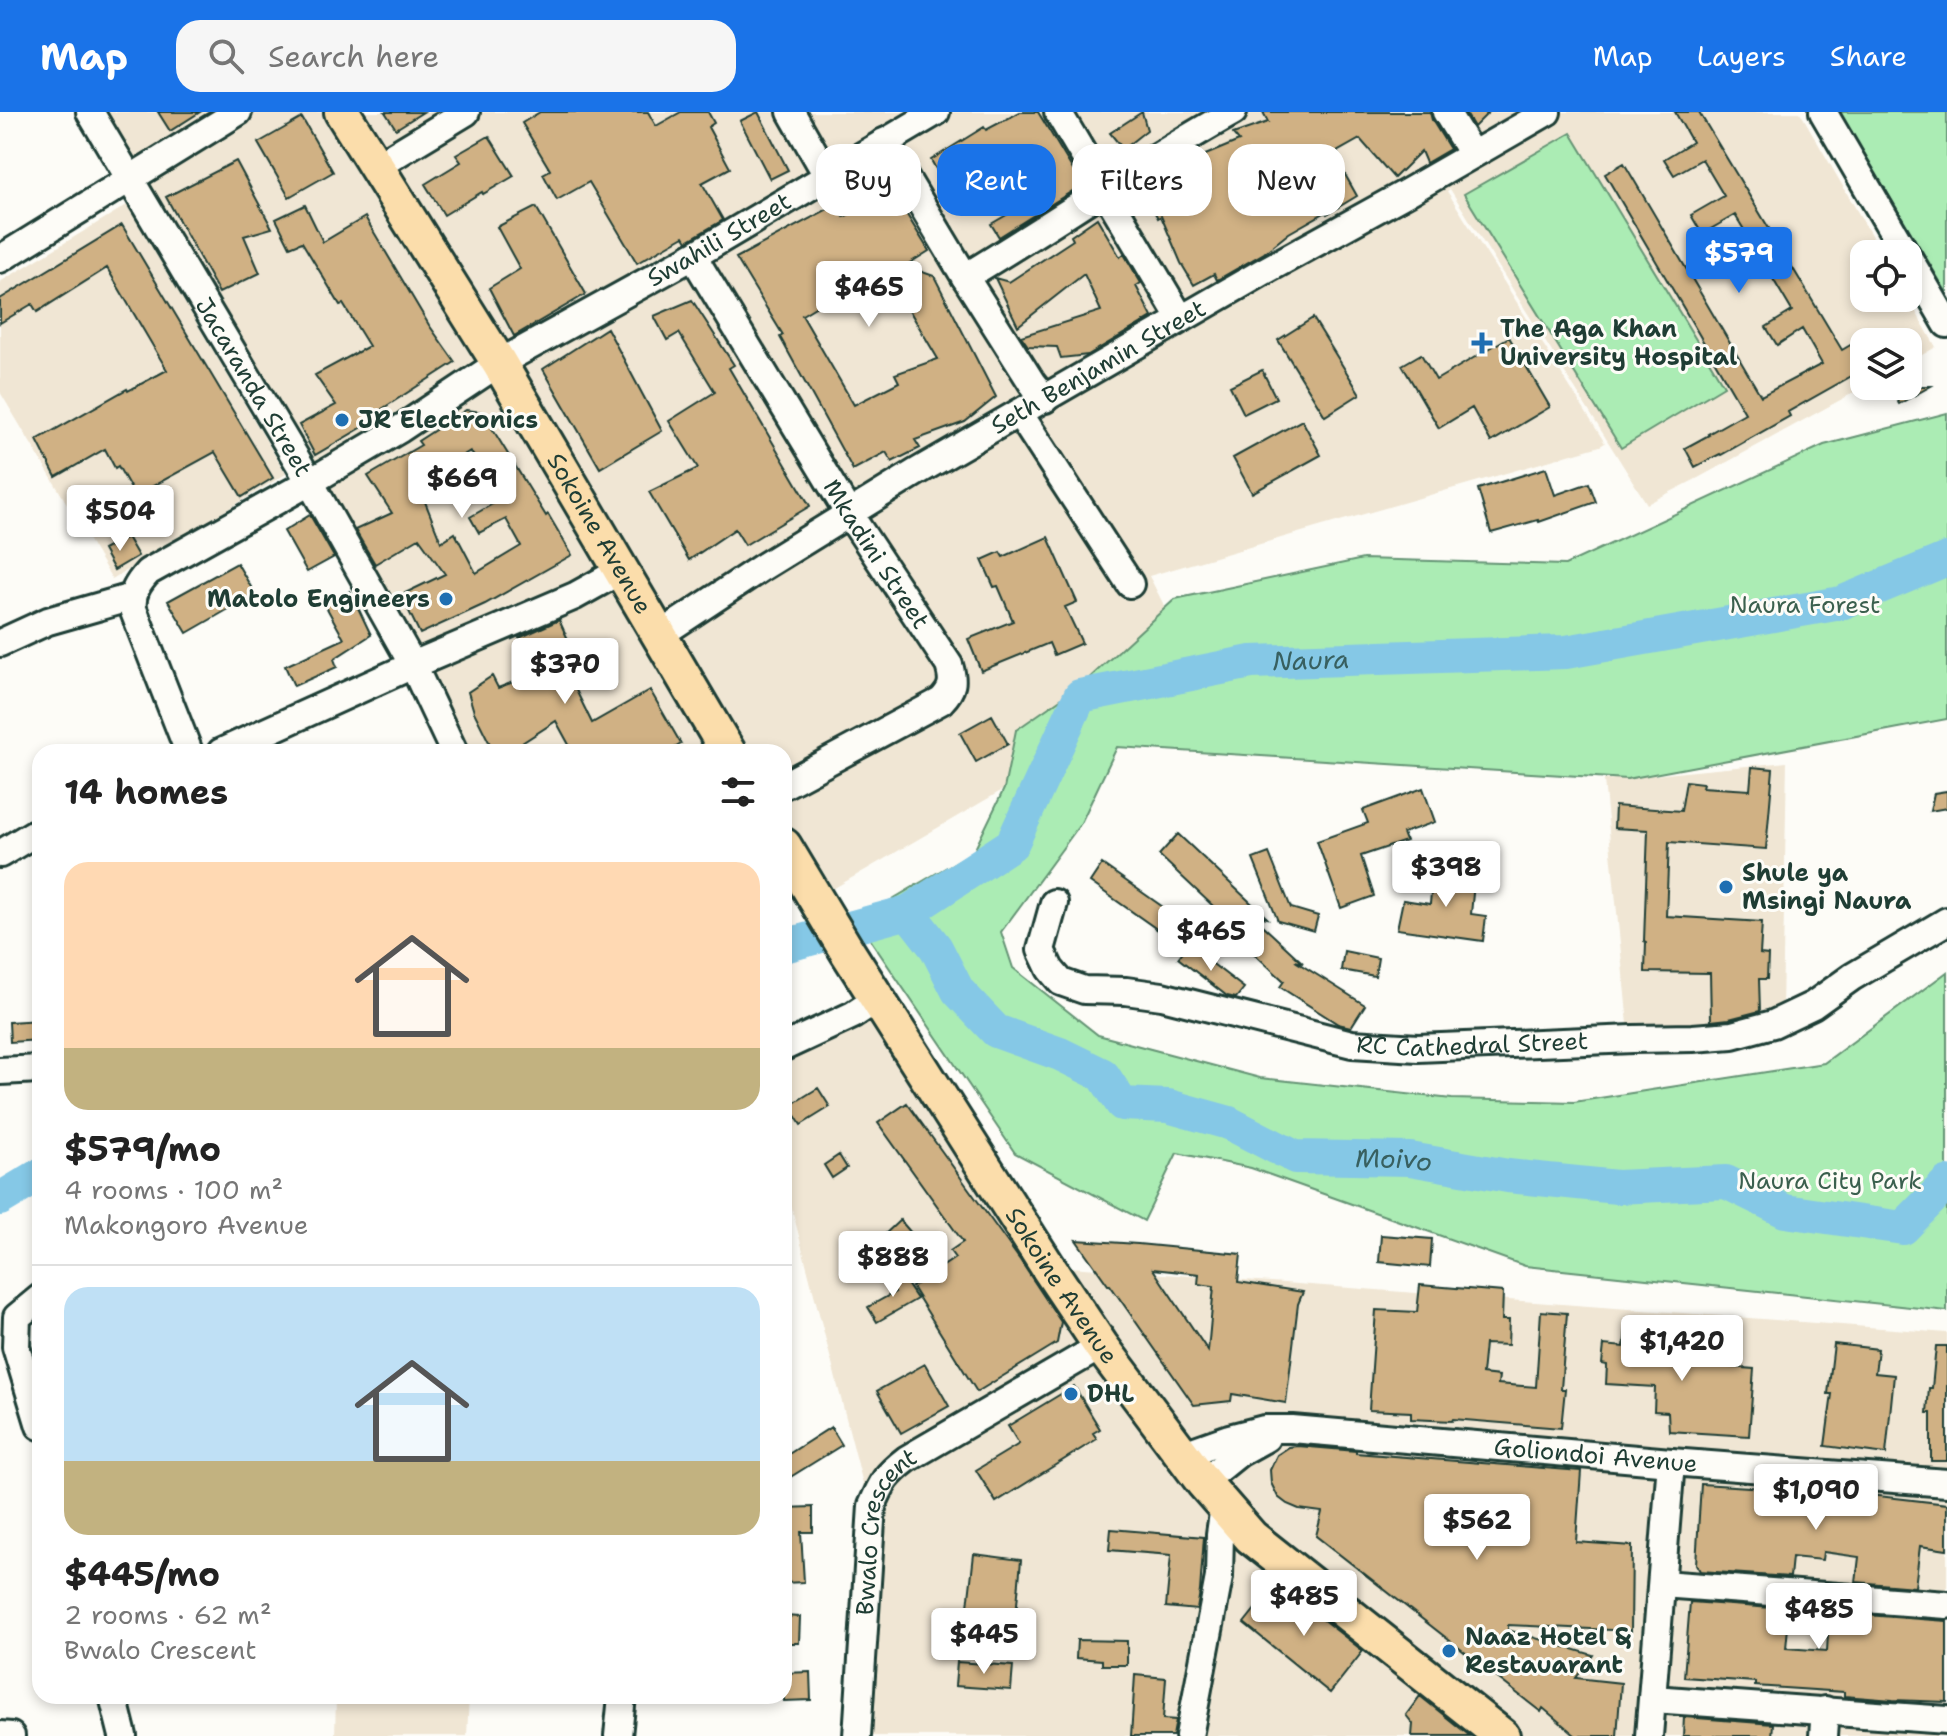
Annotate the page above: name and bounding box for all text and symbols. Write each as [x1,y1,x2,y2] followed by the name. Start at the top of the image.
[176,20,736,92] search box
[40,31,128,82] text: Map
[204,34,248,78] icon: search
[268,36,439,77] text: Search here
[1593,37,1653,75] text: Map
[1697,37,1786,75] text: Layers
[1830,37,1907,75] text: Share
[816,144,921,216] chip: Buy
[937,144,1056,216] chip: Rent
[1072,144,1212,216] chip: Filters
[1228,144,1345,216] chip: New
[641,185,797,294] street label: Swahili Street
[1692,227,1786,295] pin: $579
[1704,235,1774,270] text: $579
[1850,240,1922,400] map controls
[1850,240,1922,312] button: locate
[822,261,916,329] pin: $465
[834,269,904,304] text: $465
[188,291,319,483] street label: Jacaranda Street
[985,292,1212,442] street label: Seth Benjamin Street
[1500,313,1737,373] place label: The Aga Khan University Hospital
[1850,328,1922,400] button: layers
[1471,332,1493,354] marker: The Aga Khan University Hospital
[358,404,538,436] place label: JR Electronics
[333,411,351,429] marker: JR Electronics
[540,447,659,620] street label: Sokoine Avenue
[415,452,509,520] pin: $669
[426,460,498,495] text: $669
[816,473,937,635] street label: Mkadini Street
[73,485,167,553] pin: $504
[85,493,155,528] text: $504
[207,583,430,615] place label: Matolo Engineers
[1729,589,1881,621] park label: Naura Forest
[437,590,455,608] marker: Matolo Engineers
[518,638,612,706] pin: $370
[1272,641,1350,678] water label: Naura
[529,646,601,681] text: $370
[64,769,228,815] text: 14 homes
[716,770,760,814] icon: filters
[1399,841,1493,909] pin: $398
[1410,849,1482,884] text: $398
[1742,857,1912,917] place label: Shule ya Msingi Naura
[1717,878,1735,896] marker: Shule ya Msingi Naura
[1164,905,1258,973] pin: $465
[1176,913,1246,948] text: $465
[340,914,484,1058] icon: home
[1356,1025,1589,1064] street label: RC Cathedral Street
[64,1126,221,1172] text: $579/mo
[1355,1140,1435,1180] water label: Moivo
[1738,1165,1922,1197] park label: Naura City Park
[64,1172,283,1207] text: 4 rooms · 100 m²
[998,1201,1125,1371] street label: Sokoine Avenue
[64,1207,309,1242] text: Makongoro Avenue
[846,1231,940,1299] pin: $888
[857,1239,929,1274] text: $888
[1617,1315,1747,1383] pin: $1,420
[1639,1323,1725,1358] text: $1,420
[340,1339,484,1483] icon: home
[1087,1378,1134,1410] place label: DHL
[1062,1385,1080,1403] marker: DHL
[1493,1431,1699,1480] street label: Goliondoi Avenue
[849,1441,923,1616] street label: Bwalo Crescent
[1751,1464,1881,1532] pin: $1,090
[1772,1472,1860,1507] text: $1,090
[1430,1494,1524,1562] pin: $562
[1442,1502,1512,1537] text: $562
[64,1551,220,1597] text: $445/mo
[1257,1570,1351,1638] pin: $485
[1269,1578,1339,1613] text: $485
[1772,1583,1866,1651] pin: $485
[1784,1591,1854,1626] text: $485
[64,1597,272,1632] text: 2 rooms · 62 m²
[937,1608,1031,1676] pin: $445
[949,1616,1019,1651] text: $445
[1465,1621,1632,1681] place label: Naaz Hotel & Restauarant
[64,1632,257,1667] text: Bwalo Crescent
[1440,1642,1458,1660] marker: Naaz Hotel & Restauarant

